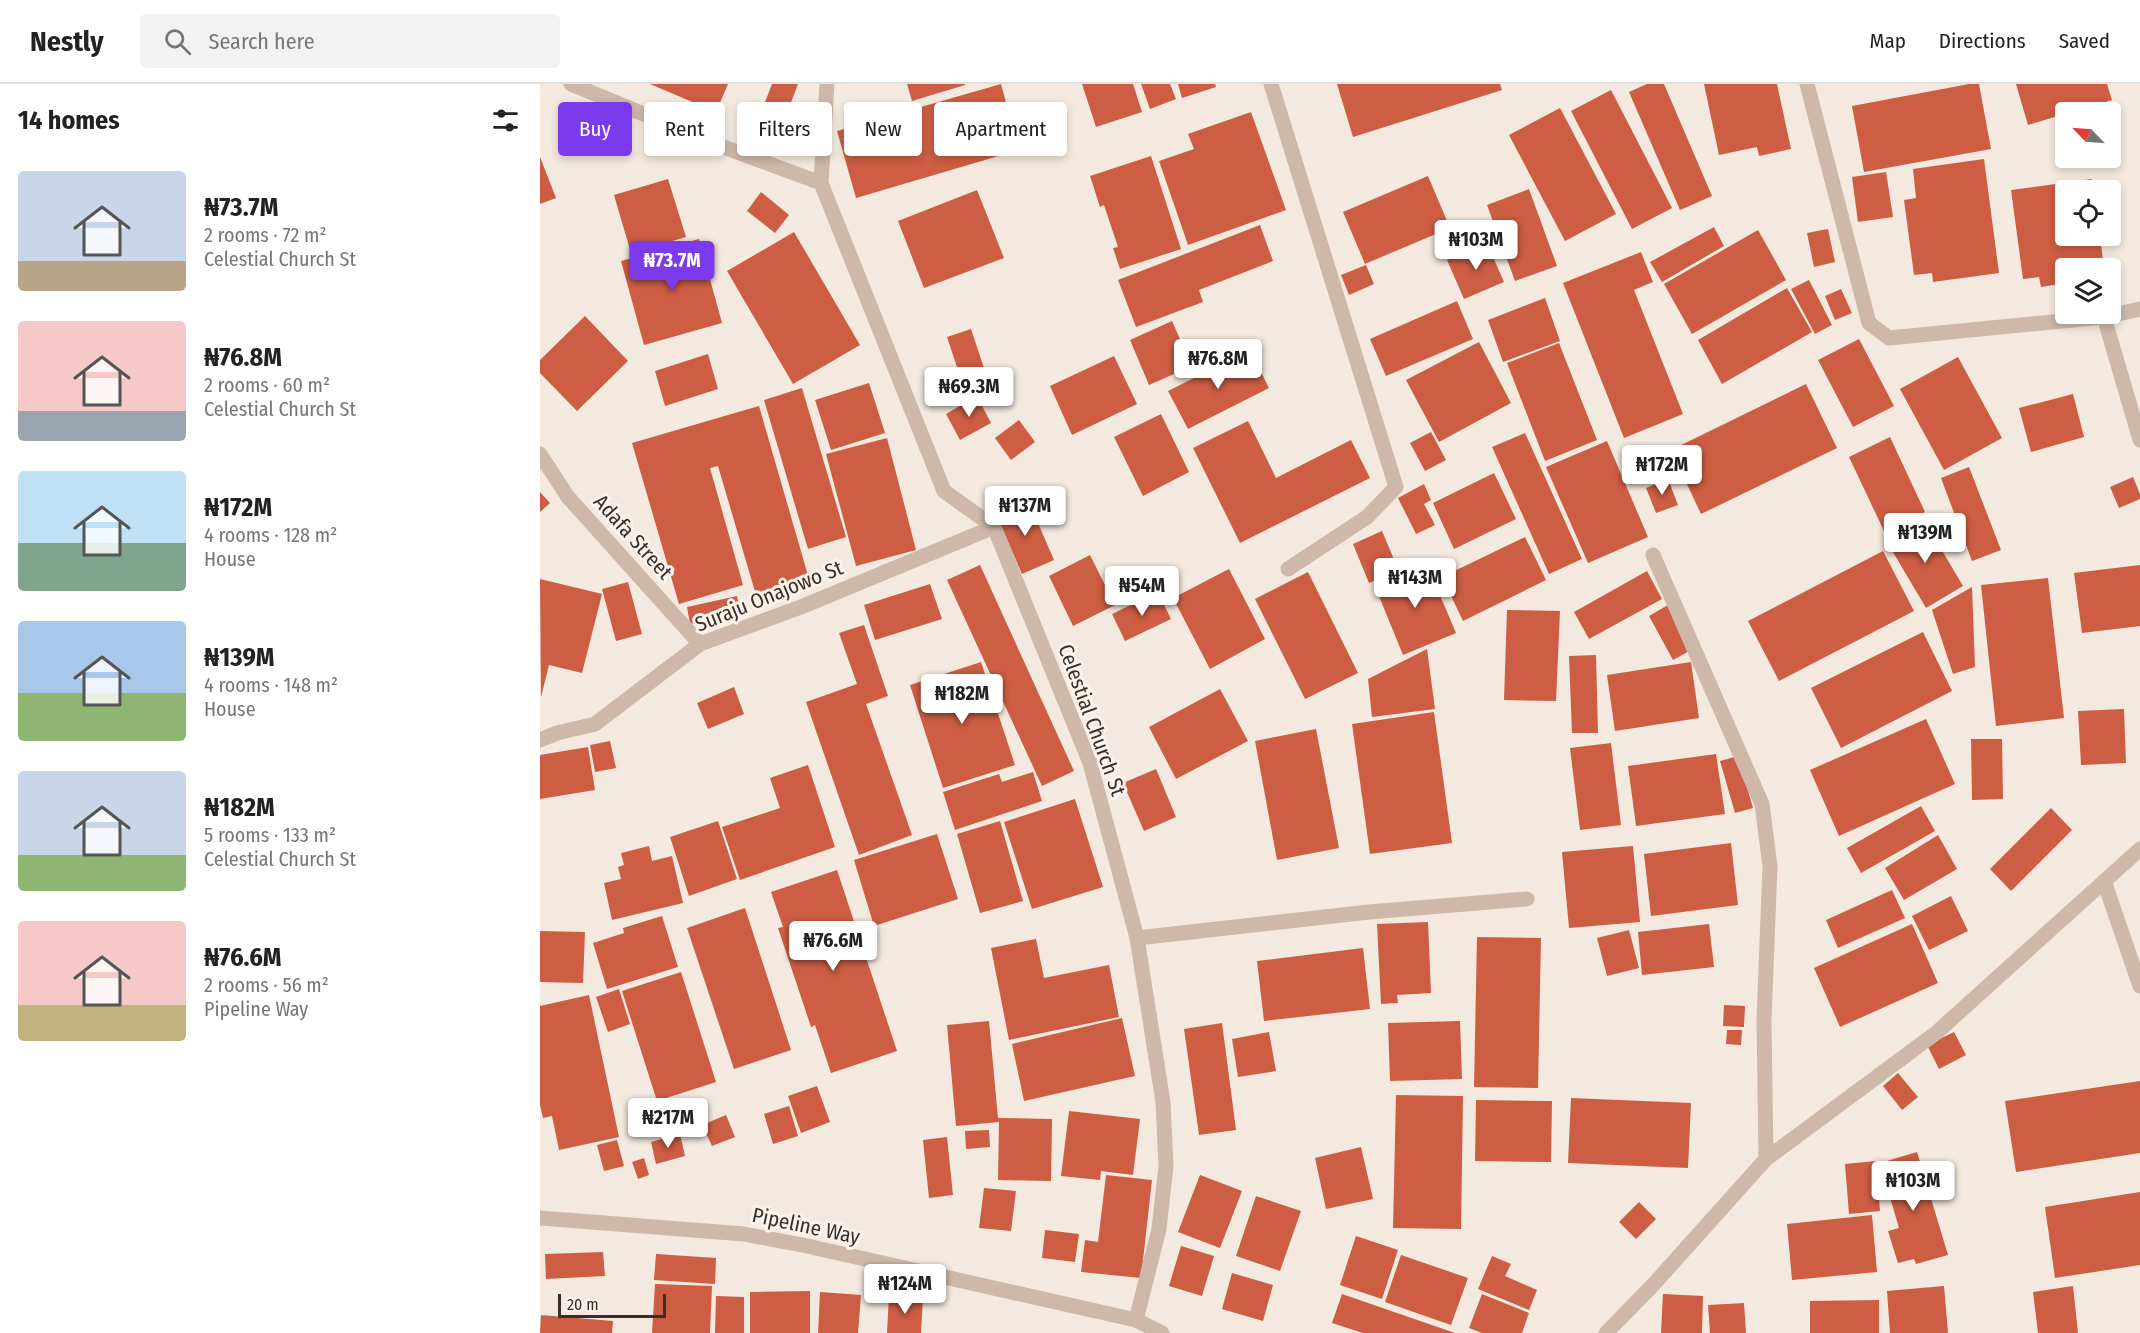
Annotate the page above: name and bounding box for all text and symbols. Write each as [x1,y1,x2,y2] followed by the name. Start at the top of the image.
[140,14,560,68] search box
[30,25,104,58] text: Nestly
[161,25,194,58] icon: search
[209,28,315,55] text: Search here
[1869,28,1906,54] text: Map
[1939,28,2026,54] text: Directions
[2059,28,2110,54] text: Saved
[558,102,632,156] chip: Buy
[644,102,725,156] chip: Rent
[737,102,832,156] chip: Filters
[844,102,922,156] chip: New
[934,102,1067,156] chip: Apartment
[2055,102,2121,168] north arrow
[2055,102,2121,324] map controls
[489,104,522,137] icon: filters
[18,105,120,136] text: 14 homes
[2055,180,2121,246] button: locate
[204,192,278,223] text: ₦73.7M
[66,195,138,267] icon: home
[1434,220,1518,271] pin: ₦103M
[204,223,326,247] text: 2 rooms · 72 m²
[1449,227,1503,251] text: ₦103M
[623,241,721,292] pin: ₦73.7M
[204,247,356,271] text: Celestial Church St
[643,248,701,272] text: ₦73.7M
[2055,258,2121,324] button: layers
[1169,339,1267,390] pin: ₦76.8M
[204,342,282,373] text: ₦76.8M
[66,345,138,417] icon: home
[1188,346,1248,370] text: ₦76.8M
[920,367,1018,418] pin: ₦69.3M
[204,373,330,397] text: 2 rooms · 60 m²
[938,374,1000,398] text: ₦69.3M
[204,397,356,421] text: Celestial Church St
[1620,445,1704,496] pin: ₦172M
[1636,452,1688,476] text: ₦172M
[983,486,1067,537] pin: ₦137M
[588,489,678,585] street label: Adafa Street
[204,492,272,523] text: ₦172M
[999,493,1051,517] text: ₦137M
[66,495,138,567] icon: home
[1883,513,1967,564] pin: ₦139M
[1898,520,1952,544] text: ₦139M
[204,523,337,547] text: 4 rooms · 128 m²
[204,547,256,571] text: House
[691,554,847,637] street label: Suraju Onajowo St
[1373,558,1457,609] pin: ₦143M
[1388,565,1442,589] text: ₦143M
[1106,566,1178,617] pin: ₦54M
[1119,573,1165,597] text: ₦54M
[1052,641,1132,800] street label: Celestial Church St
[204,642,275,673] text: ₦139M
[66,645,138,717] icon: home
[204,673,338,697] text: 4 rooms · 148 m²
[920,674,1004,725] pin: ₦182M
[935,681,989,705] text: ₦182M
[204,697,256,721] text: House
[204,792,275,823] text: ₦182M
[66,795,138,867] icon: home
[204,823,336,847] text: 5 rooms · 133 m²
[204,847,356,871] text: Celestial Church St
[784,921,882,972] pin: ₦76.6M
[803,928,863,952] text: ₦76.6M
[204,942,282,973] text: ₦76.6M
[66,945,138,1017] icon: home
[204,973,329,997] text: 2 rooms · 56 m²
[204,997,308,1021] text: Pipeline Way
[626,1098,710,1149] pin: ₦217M
[642,1105,694,1129] text: ₦217M
[1871,1161,1955,1212] pin: ₦103M
[1886,1168,1940,1192] text: ₦103M
[750,1202,863,1250] street label: Pipeline Way
[863,1264,947,1315] pin: ₦124M
[878,1271,932,1295] text: ₦124M
[558,1291,666,1318] scale bar
[567,1295,598,1314] text: 20 m

